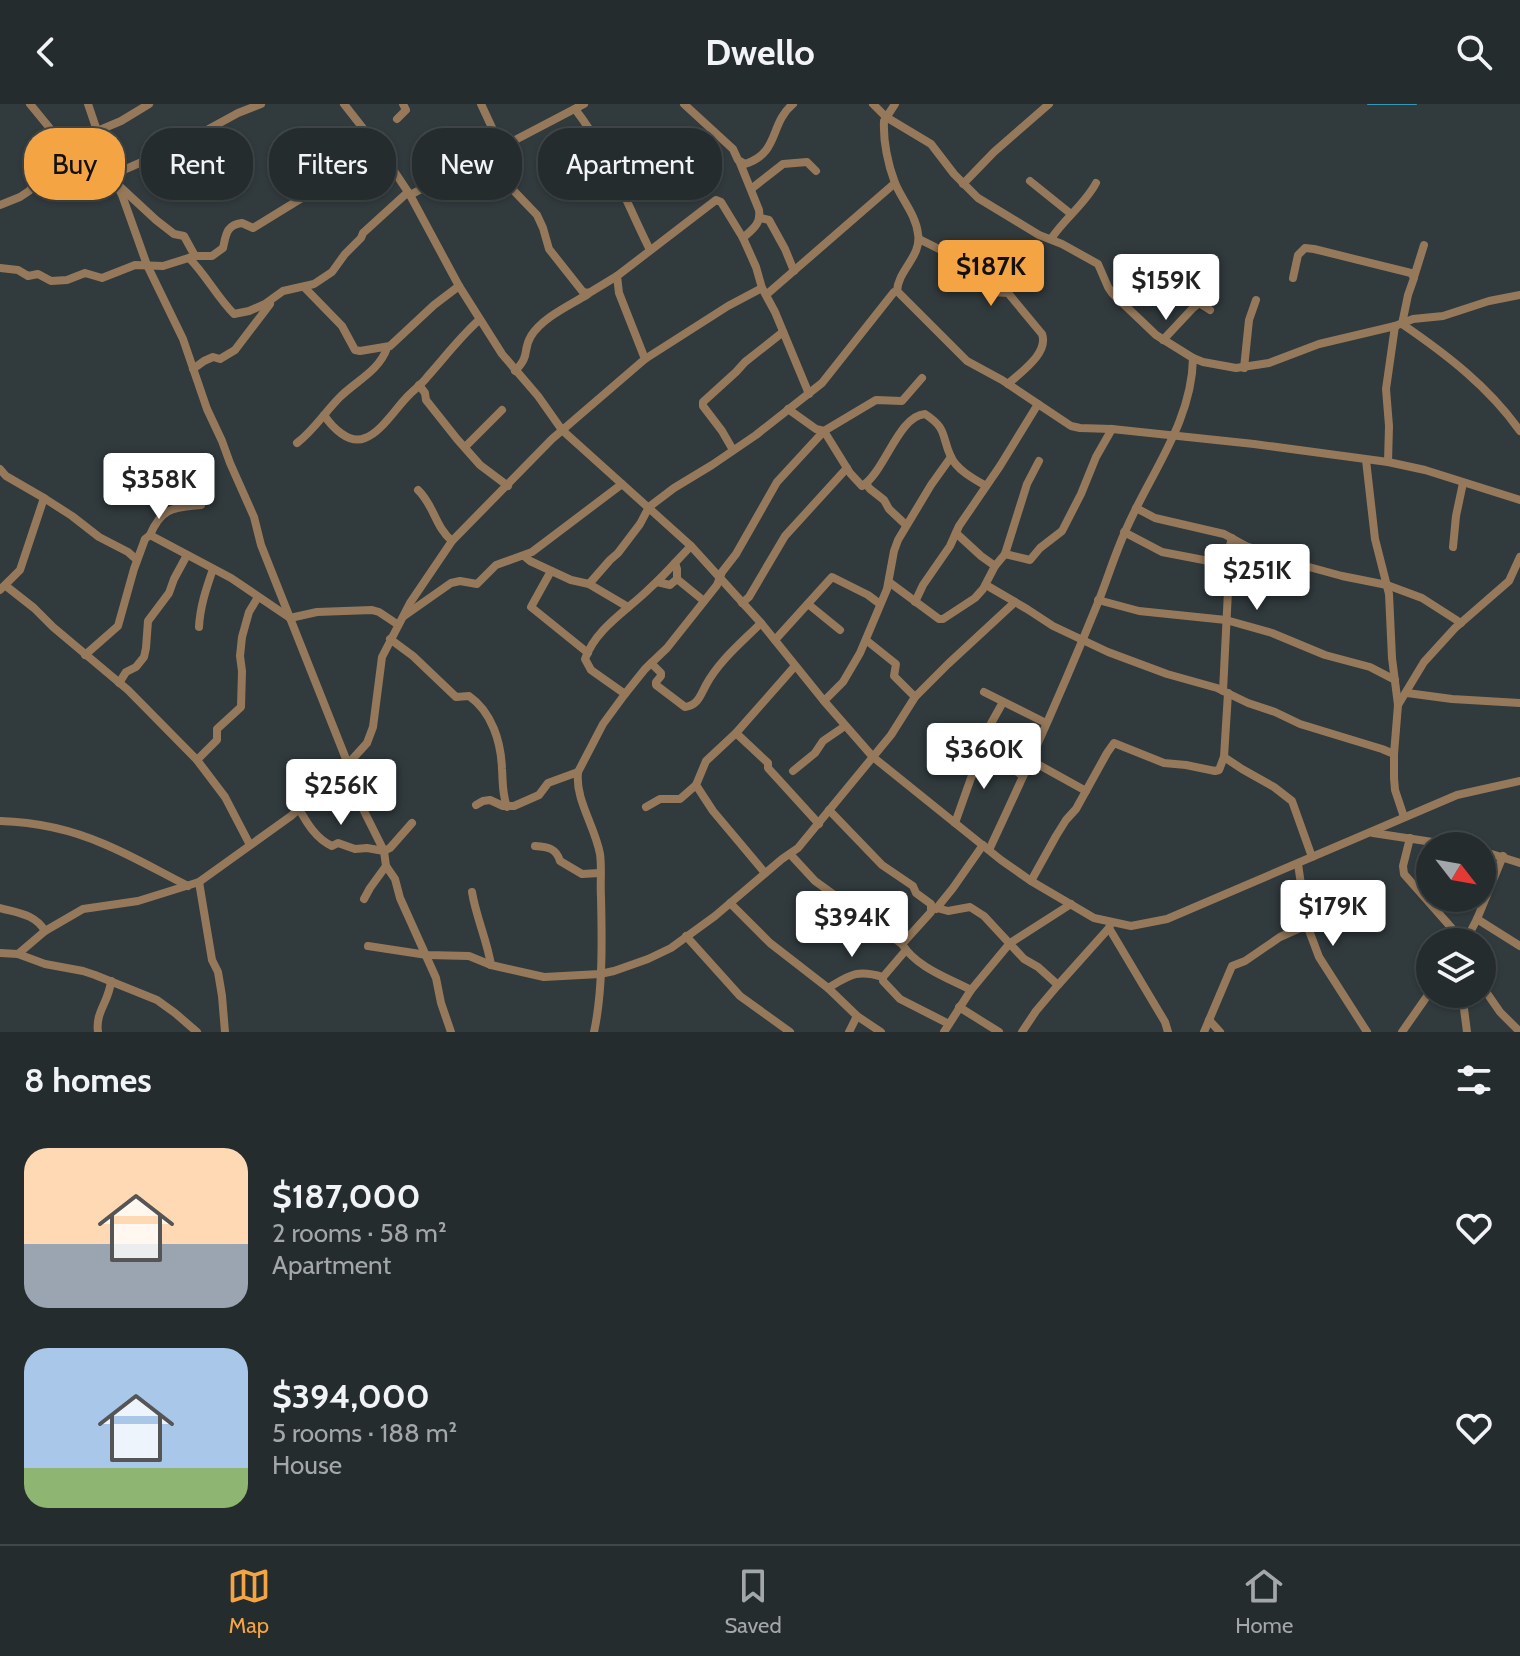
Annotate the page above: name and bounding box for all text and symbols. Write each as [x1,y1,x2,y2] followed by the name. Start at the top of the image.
[24,30,68,74] icon: back
[705,30,815,74] text: Dwello
[1452,30,1496,74] icon: search
[24,128,125,200] chip: Buy
[141,128,253,200] chip: Rent
[269,128,396,200] chip: Filters
[412,128,522,200] chip: New
[538,128,722,200] chip: Apartment
[935,240,1047,308] pin: $187K
[956,250,1026,282] text: $187K
[1110,254,1222,322] pin: $159K
[1131,264,1201,296] text: $159K
[103,453,215,521] pin: $358K
[121,463,197,495] text: $358K
[1201,544,1313,612] pin: $251K
[1223,554,1291,586] text: $251K
[928,723,1040,791] pin: $360K
[945,733,1023,765] text: $360K
[285,759,397,827] pin: $256K
[304,769,378,801] text: $256K
[1416,832,1496,912] north arrow
[1416,832,1496,1008] map controls
[1277,880,1389,948] pin: $179K
[1299,890,1367,922] text: $179K
[796,891,908,959] pin: $394K
[814,901,890,933] text: $394K
[1416,928,1496,1008] button: layers
[1452,1058,1496,1102] icon: filters
[24,1059,152,1101] text: 8 homes
[272,1175,421,1217] text: $187,000
[88,1180,184,1276] icon: home
[1452,1206,1496,1250] icon: heart
[272,1217,447,1249] text: 2 rooms · 58 m²
[272,1249,391,1281] text: Apartment
[272,1375,430,1417] text: $394,000
[88,1380,184,1476] icon: home
[1452,1406,1496,1450] icon: heart
[272,1417,457,1449] text: 5 rooms · 188 m²
[272,1449,342,1481] text: House
[227,1564,271,1639] tab: Map
[724,1564,782,1639] tab: Saved
[1235,1564,1293,1639] tab: Home

